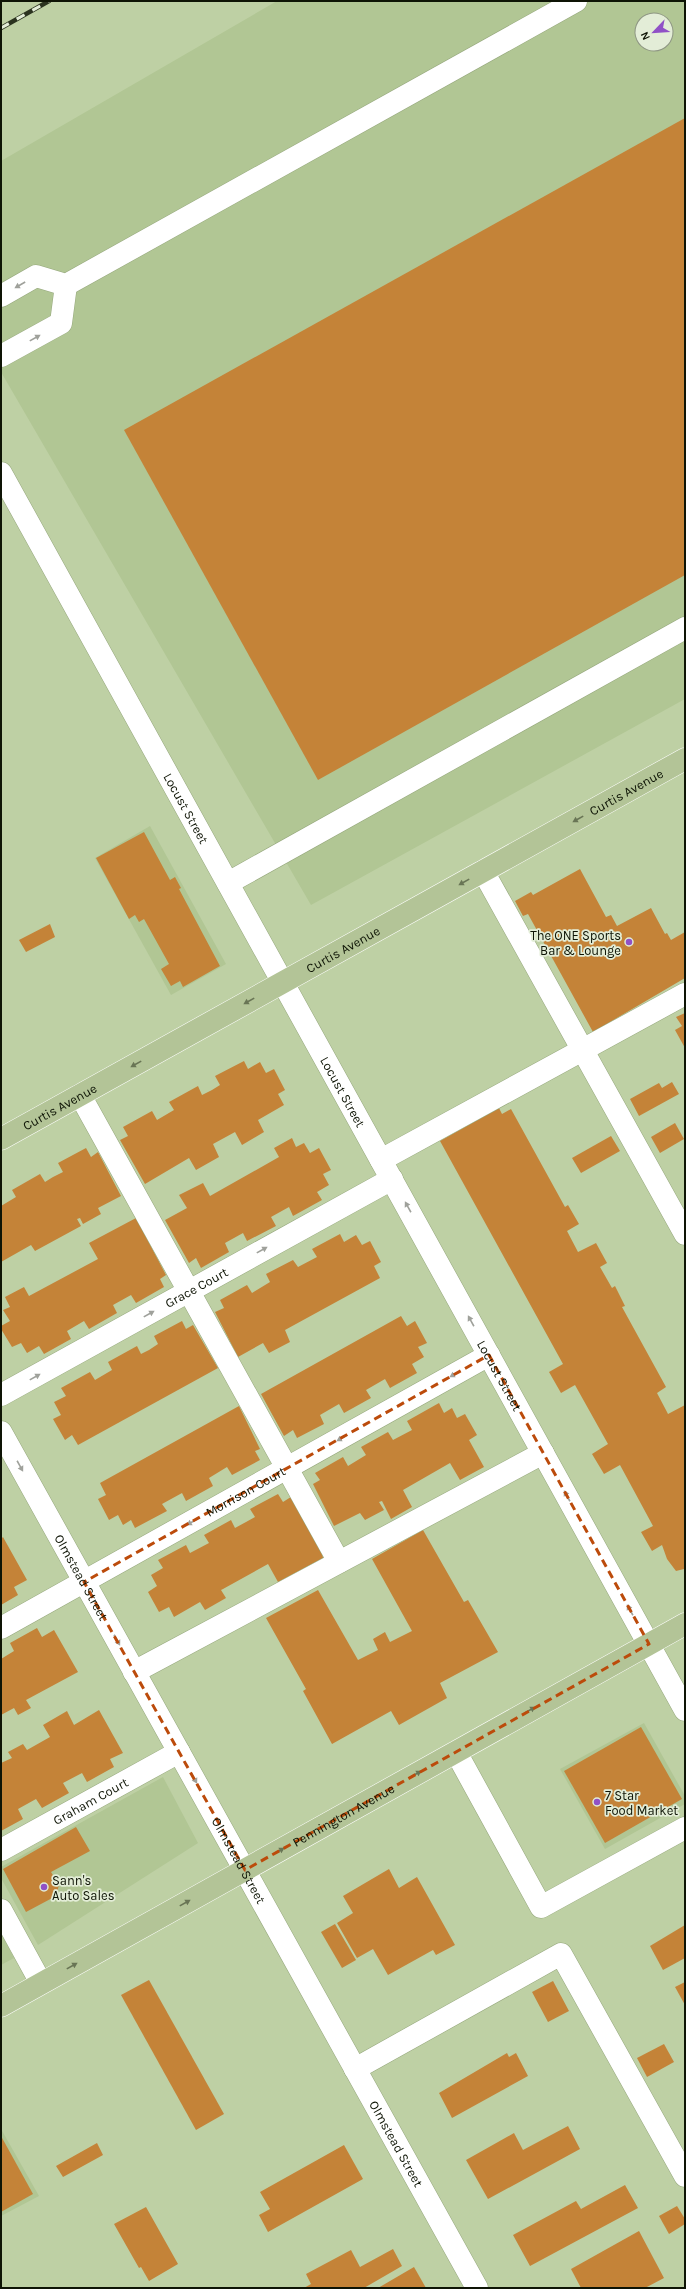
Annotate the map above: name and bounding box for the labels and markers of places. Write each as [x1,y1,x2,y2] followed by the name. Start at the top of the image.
[530,928,621,958] place label: The ONE Sports Bar & Lounge
[624,937,634,947] marker: The ONE Sports Bar & Lounge
[605,1788,678,1818] place label: 7 Star Food Market
[592,1797,602,1807] marker: 7 Star Food Market
[52,1873,115,1903] place label: Sann's Auto Sales
[39,1882,49,1892] marker: Sann's Auto Sales

